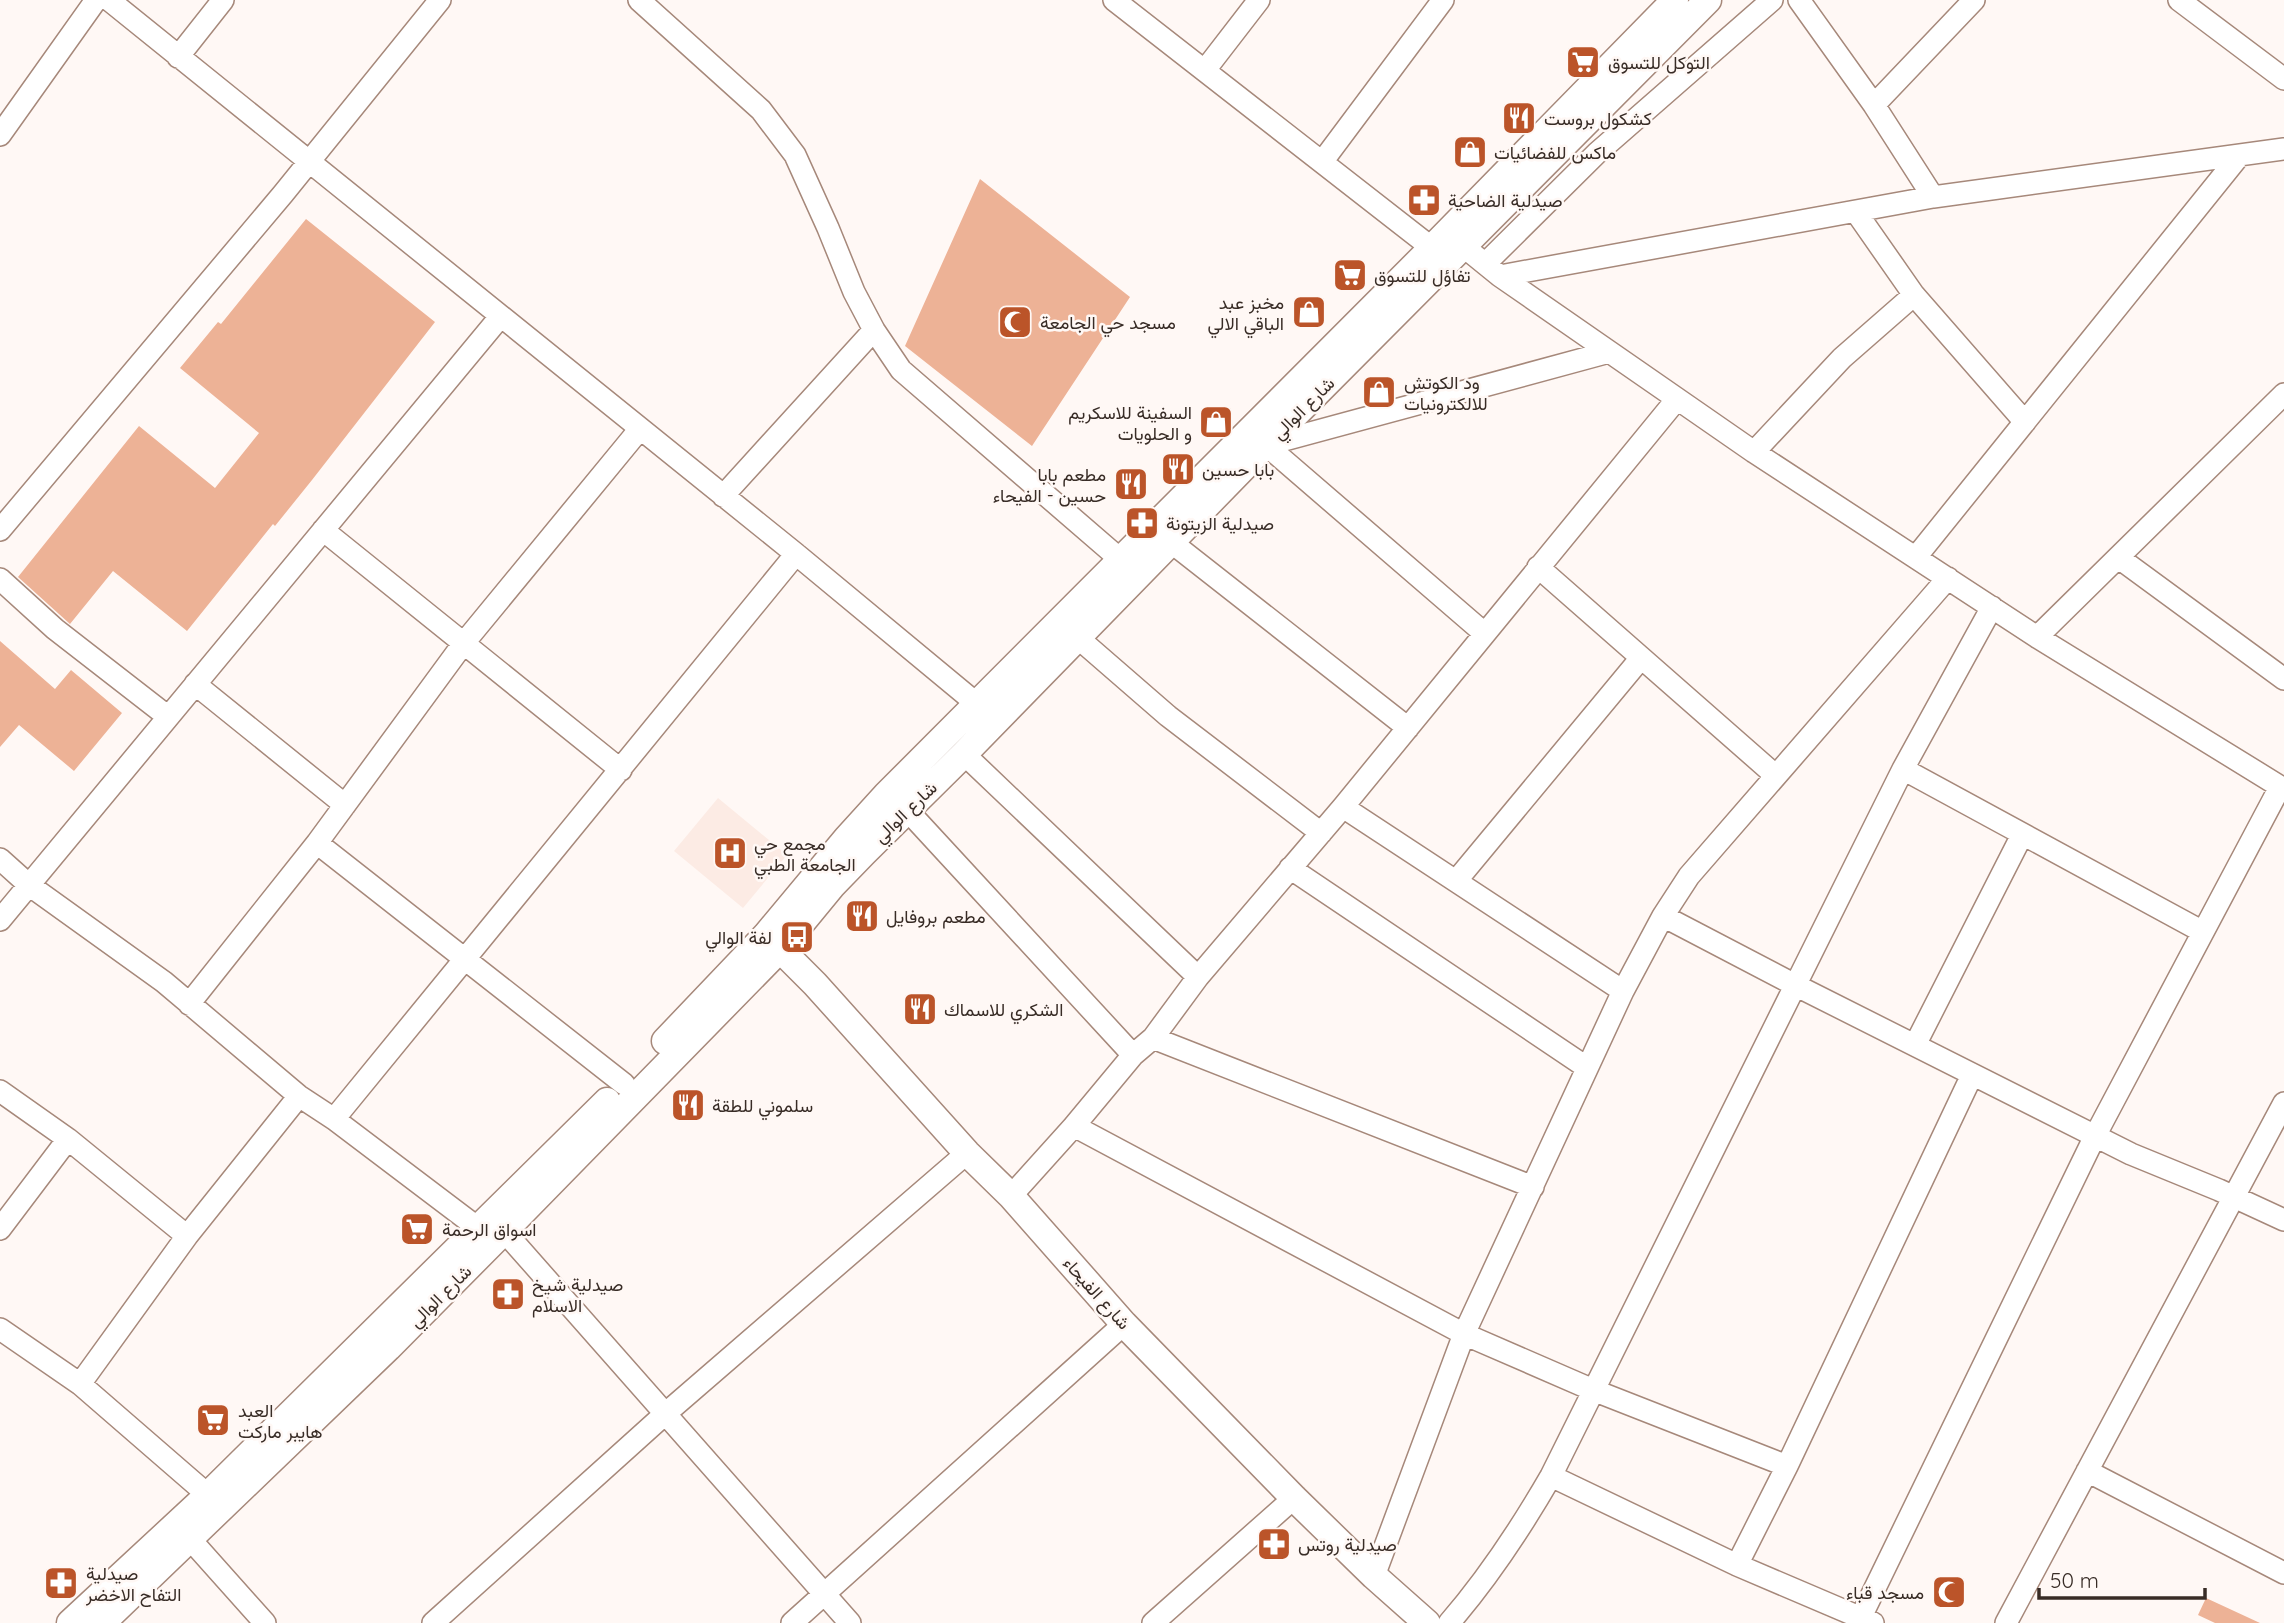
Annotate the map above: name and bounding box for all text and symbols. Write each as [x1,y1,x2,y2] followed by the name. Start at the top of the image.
[1564,43,1602,81] supermarket icon: التوكل للتسوق
[1608,51,1710,74] place label: التوكل للتسوق
[1500,99,1538,137] restaurant icon: كشكول بروست
[1544,107,1652,130] place label: كشكول بروست
[1451,133,1489,171] shop icon: ماكس للفضائيات
[1494,141,1616,164] place label: ماكس للفضائيات
[1405,181,1443,219] pharmacy icon: صيدلية الضاحية
[1448,189,1563,212] place label: صيدلية الضاحية
[1331,256,1369,294] supermarket icon: تفاؤل للتسوق
[1374,264,1471,287] place label: تفاؤل للتسوق
[1208,291,1284,339] place label: مخبز عبد الباقي الالي
[1290,293,1328,331] shop icon: مخبز عبد الباقي الالي
[996,303,1034,341] mosque icon: مسجد حي الجامعة
[1040,311,1176,338] place label: مسجد حي الجامعة
[1404,371,1488,415] place label: ود الكوتش للالكترونيات
[1267,372,1342,447] street label: شارع الوالي
[1360,373,1398,411] shop icon: ود الكوتش للالكترونيات
[1068,401,1192,445] place label: السفينة للاسكريم و الحلويات
[1197,403,1235,441] shop icon: السفينة للاسكريم و الحلويات
[1159,450,1197,488] restaurant icon: بابا حسين
[1202,458,1274,481] place label: بابا حسين
[993,463,1106,507] place label: مطعم بابا حسين - الفيحاء
[1112,465,1150,503] restaurant icon: مطعم بابا حسين - الفيحاء
[1123,504,1161,542] pharmacy icon: صيدلية الزيتونة
[1166,512,1274,535] place label: صيدلية الزيتونة
[868,776,944,851] street label: شارع الوالي
[754,832,856,880] place label: مجمع حي الجامعة الطبي
[711,834,749,872] hospital icon: مجمع حي الجامعة الطبي
[843,897,881,935] restaurant icon: مطعم بروفايل
[886,905,986,929] place label: مطعم بروفايل
[778,918,816,956] bus stop icon: لفة الوالي
[705,926,772,953] place label: لفة الوالي
[901,990,939,1028] restaurant icon: الشكري للاسماك
[944,998,1063,1025] place label: الشكري للاسماك
[669,1086,707,1124] restaurant icon: سلموني للطقة
[712,1094,813,1121] place label: سلموني للطقة
[398,1210,436,1248] supermarket icon: اسواق الرحمة
[442,1218,537,1241] place label: اسواق الرحمة
[1058,1252,1136,1335] street label: شارع الفيحاء
[404,1260,479,1335] street label: شارع الوالي
[532,1273,623,1318] place label: صيدلية شيخ الاسلام
[489,1275,527,1313] pharmacy icon: صيدلية شيخ الاسلام
[238,1399,322,1443] place label: العبد هايبر ماركت
[194,1401,232,1439] supermarket icon: العبد هايبر ماركت
[1255,1525,1293,1563] pharmacy icon: صيدلية روتس
[1298,1533,1397,1556] place label: صيدلية روتس
[2039,1556,2205,1600] scale bar
[85,1562,181,1607] place label: صيدلية التفاح الاخضر
[42,1564,80,1602] pharmacy icon: صيدلية التفاح الاخضر
[2050,1567,2099,1593] text: 50 m
[1930,1573,1968,1611] mosque icon: مسجد قباء
[1846,1581,1924,1604] place label: مسجد قباء

